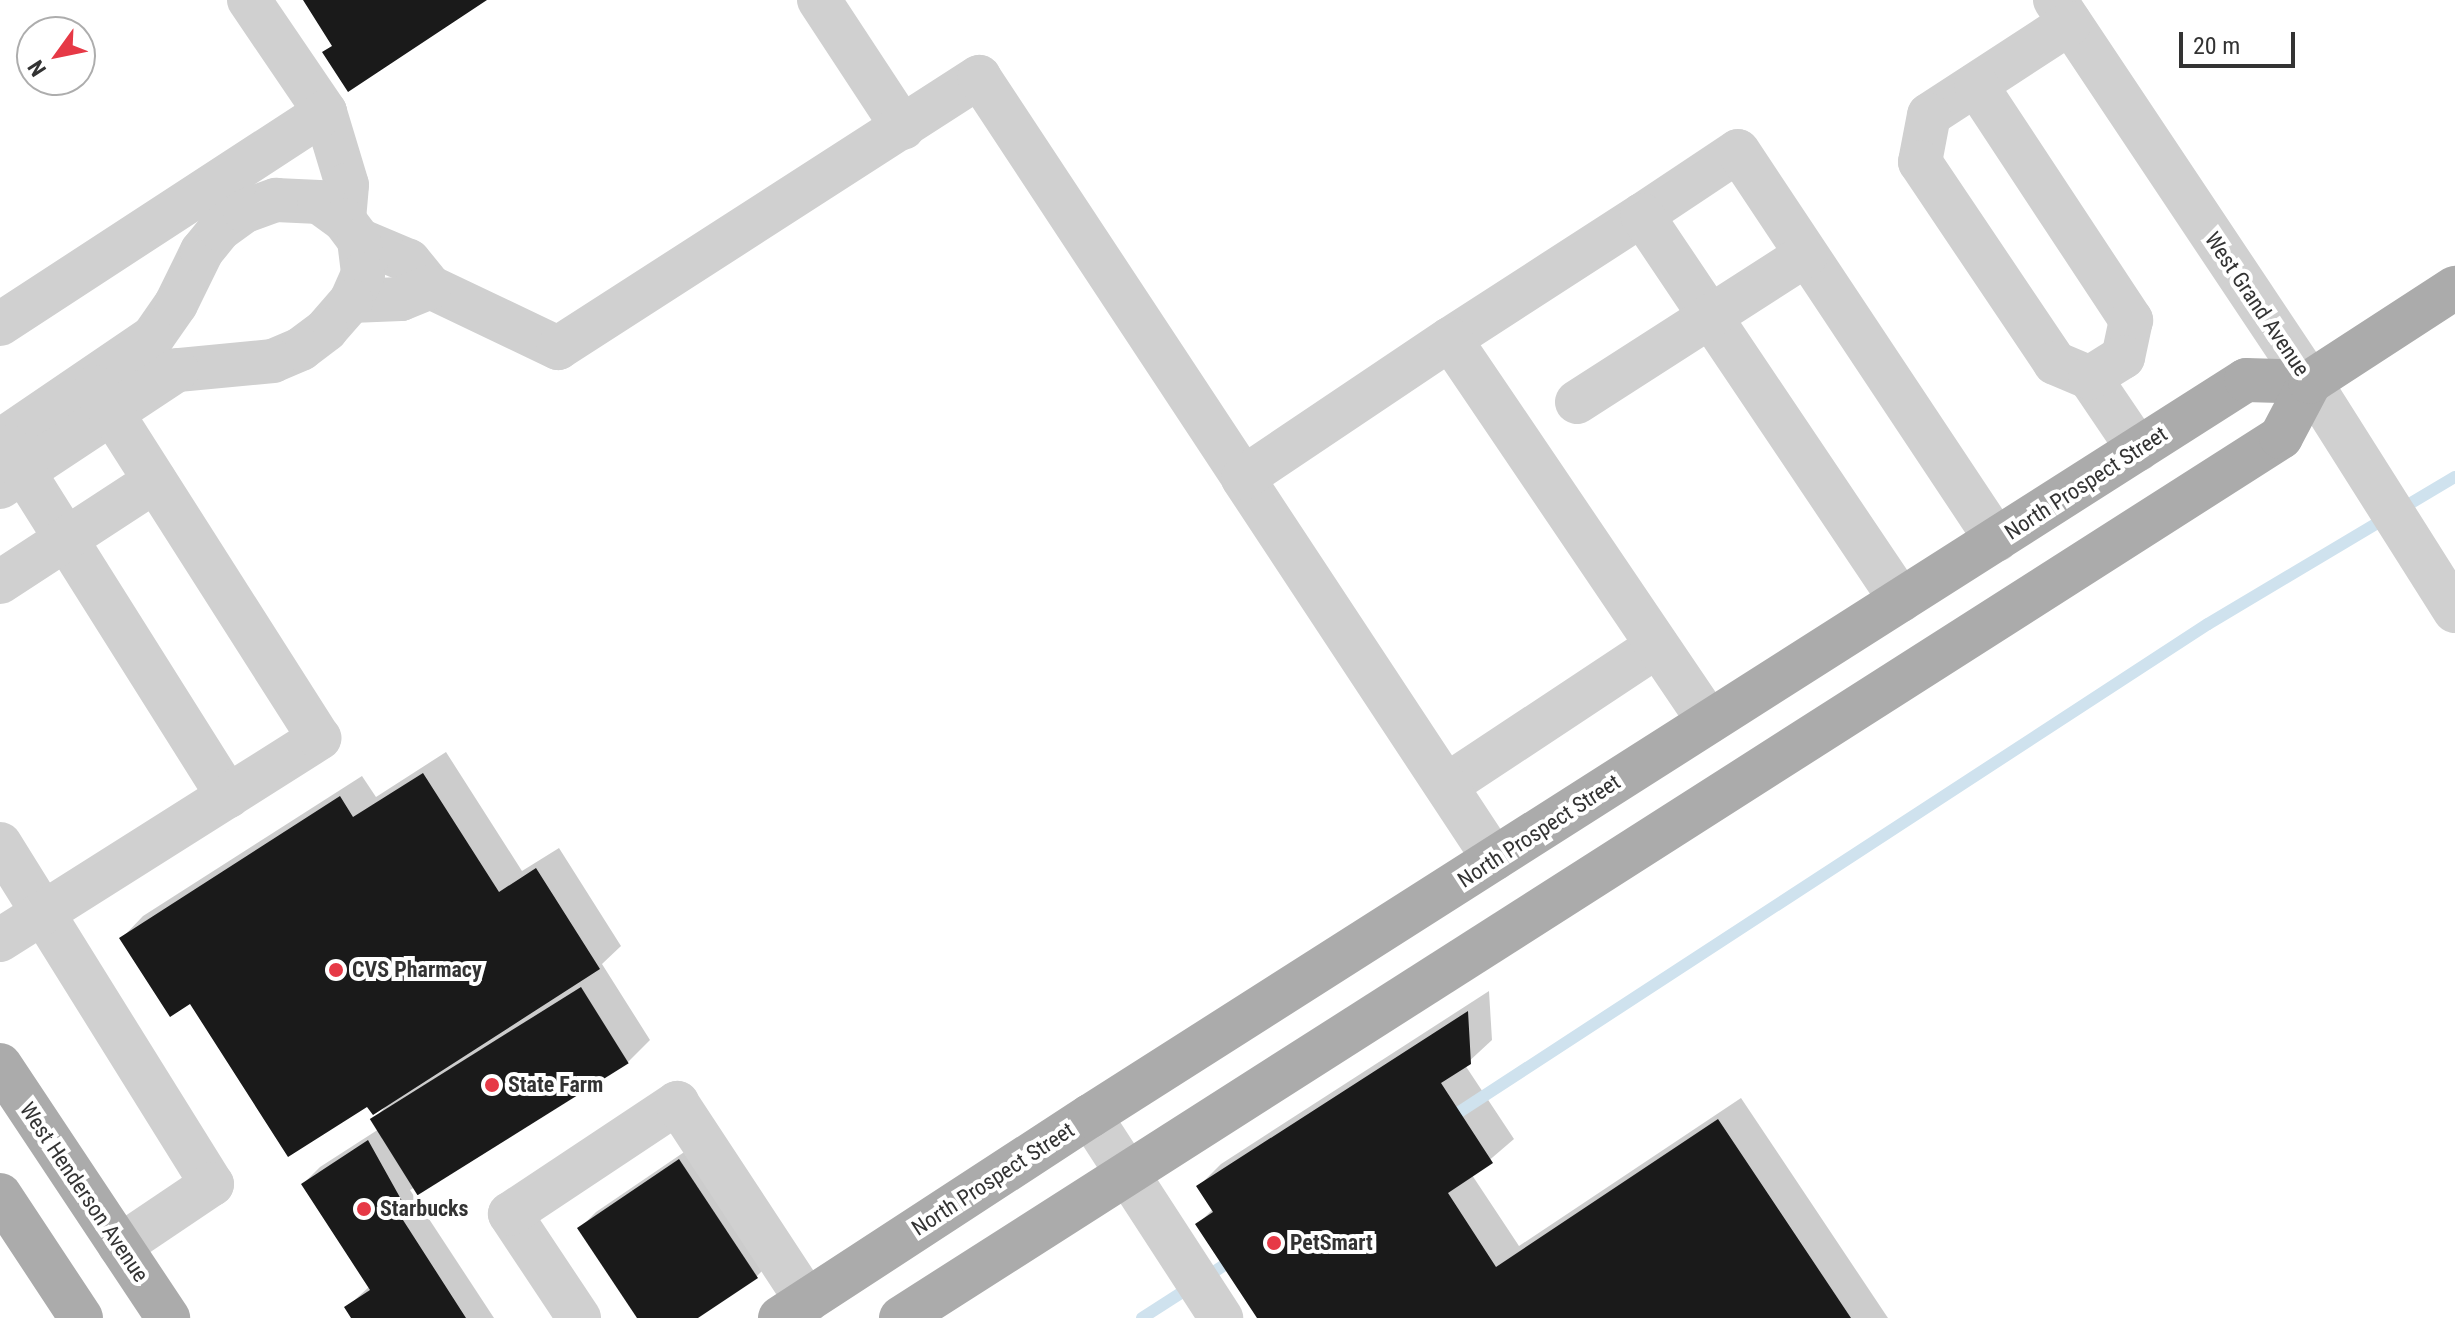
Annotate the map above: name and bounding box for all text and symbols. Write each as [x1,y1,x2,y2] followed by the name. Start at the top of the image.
[16,16,96,96] north arrow
[2183,16,2299,66] scale bar
[2193,32,2240,60] text: 20 m
[23,56,51,81] text: N
[2199,227,2315,381] street label: West Grand Avenue
[2000,421,2172,545] street label: North Prospect Street
[1453,769,1625,893] street label: North Prospect Street
[352,957,482,983] place label: CVS Pharmacy
[327,961,345,979] marker: CVS Pharmacy
[508,1072,603,1098] place label: State Farm
[483,1076,501,1094] marker: State Farm
[14,1097,154,1287] street label: West Henderson Avenue
[907,1117,1079,1241] street label: North Prospect Street
[380,1196,469,1222] place label: Starbucks
[355,1200,373,1218] marker: Starbucks
[1290,1230,1373,1256] place label: PetSmart
[1265,1234,1283,1252] marker: PetSmart

